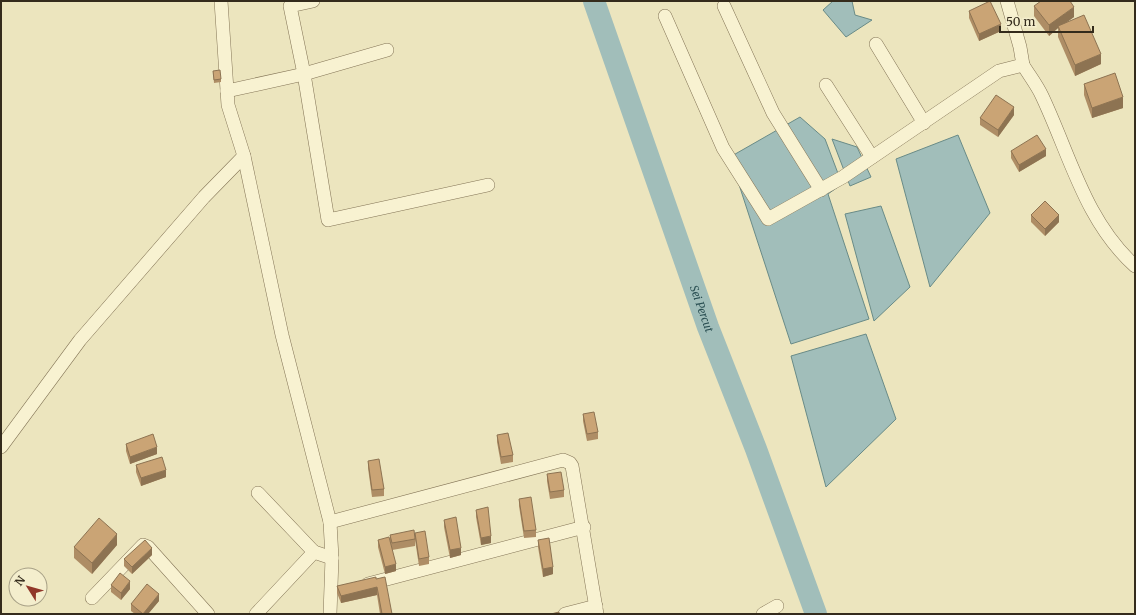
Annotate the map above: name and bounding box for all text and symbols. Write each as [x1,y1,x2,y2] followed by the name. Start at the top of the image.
[1000,8,1093,34] scale bar
[1006,14,1035,29] text: 50 m
[687,283,716,334] water label: Sei Percut
[8,567,48,607] north arrow
[12,573,28,589] text: N

